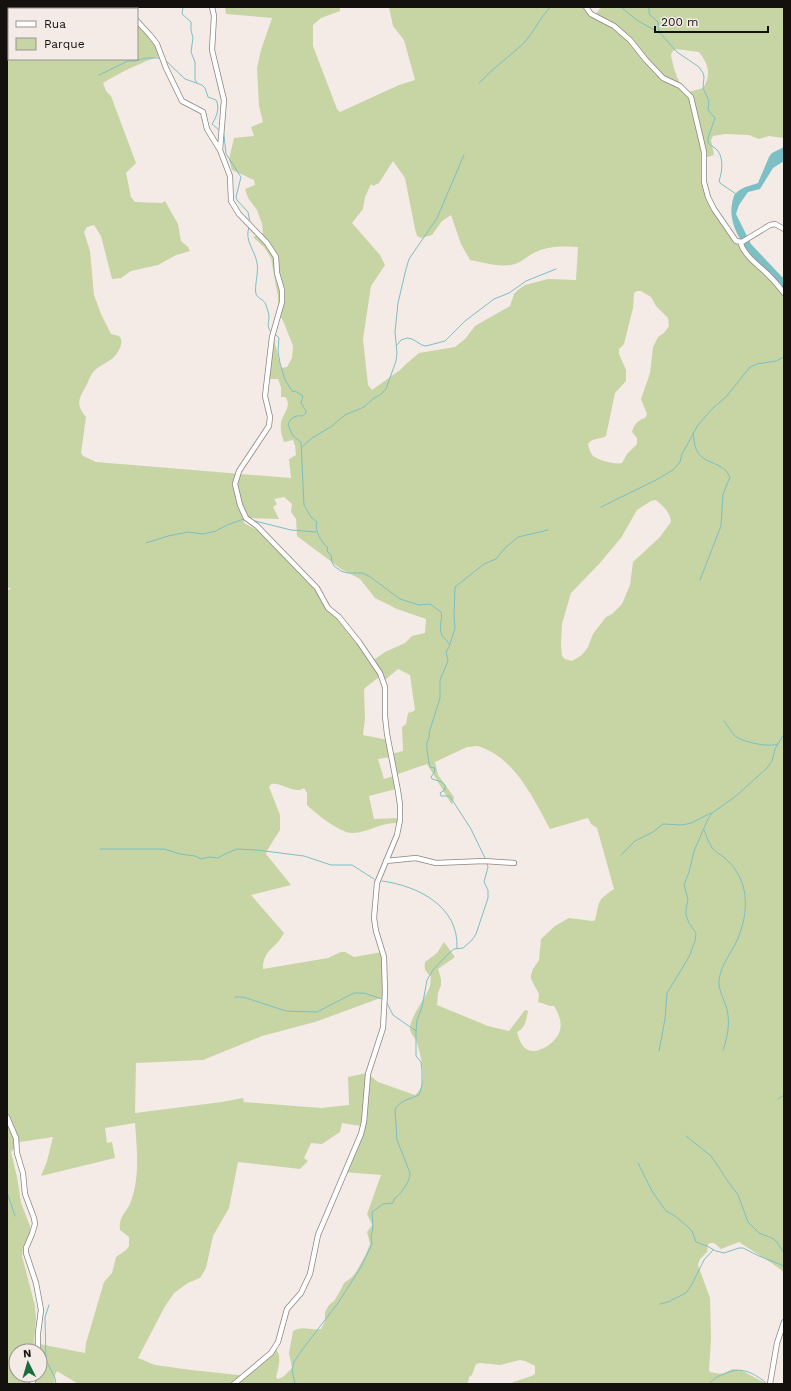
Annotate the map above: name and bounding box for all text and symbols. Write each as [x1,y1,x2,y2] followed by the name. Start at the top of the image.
[8,8,138,60] legend
[655,8,768,34] scale bar
[661,15,698,29] text: 200 m
[44,17,66,31] text: Rua
[44,37,85,51] text: Parque
[8,1343,48,1383] north arrow
[23,1347,32,1360] text: N

